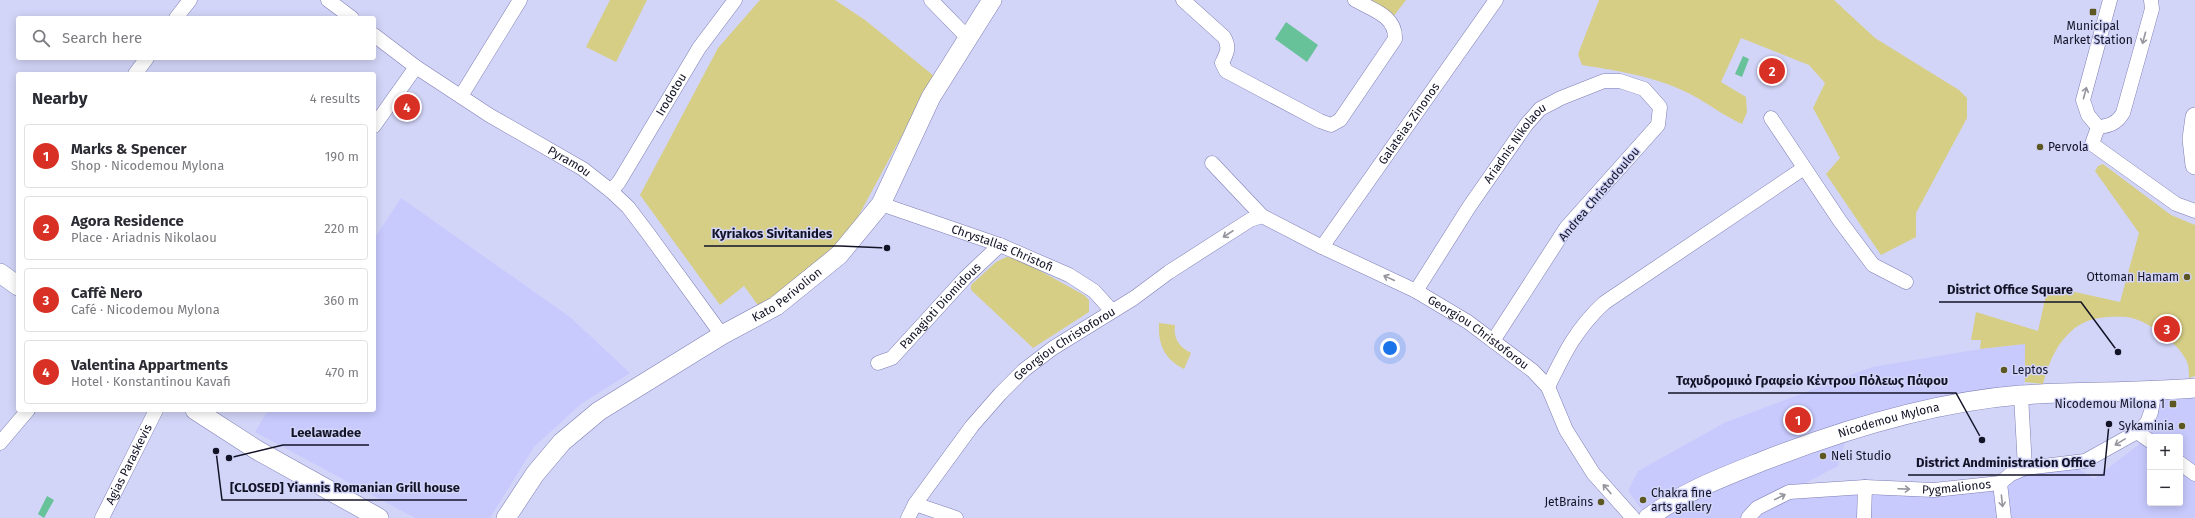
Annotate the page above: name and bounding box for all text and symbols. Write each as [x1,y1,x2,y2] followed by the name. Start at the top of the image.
[2088,7,2098,17] marker: Municipal Market Station
[16,16,376,60] search box
[2053,19,2133,47] place label: Municipal Market Station
[30,27,52,49] icon: search
[62,29,142,47] text: Search here
[2140,31,2147,44] one-way arrow
[1759,56,1785,86] pin: 2
[653,71,689,118] street label: Irodotou
[1375,80,1443,167] street label: Galateias Zinonos
[2082,87,2089,100] one-way arrow
[32,88,87,109] text: Nearby
[310,91,360,106] text: 4 results
[394,92,420,122] pin: 4
[1481,100,1548,186] street label: Ariadnis Nikolaou
[71,140,187,158] text: Marks & Spencer
[2048,140,2089,154] place label: Pervola
[2035,142,2045,152] marker: Pervola
[545,143,594,180] street label: Pyramou
[1556,144,1642,244] street label: Andrea Christodoulou
[43,149,49,164] text: 1
[325,149,359,164] text: 190 m
[71,158,224,173] text: Shop · Nicodemou Mylona
[71,212,184,230] text: Agora Residence
[43,221,49,236] text: 2
[324,221,359,236] text: 220 m
[704,221,840,246] callout: Kyriakos Sivitanides
[950,222,1055,274] street label: Chrystallas Christofi
[712,226,833,241] text: Kyriakos Sivitanides
[71,230,217,245] text: Place · Ariadnis Nikolaou
[1223,230,1234,238] one-way arrow
[897,260,984,352] street label: Panagioti Diomidous
[750,265,825,325] street label: Kato Perivolion
[2086,270,2179,284] place label: Ottoman Hamam
[2182,272,2192,282] marker: Ottoman Hamam
[1384,274,1396,282] one-way arrow
[1939,277,2081,302] callout: District Office Square
[1947,282,2073,297] text: District Office Square
[71,284,143,302] text: Caffè Nero
[43,293,49,308] text: 3
[324,293,359,308] text: 360 m
[1425,293,1532,372] street label: Georgiou Christoforou
[71,302,220,317] text: Café · Nicodemou Mylona
[1011,304,1118,383] street label: Georgiou Christoforou
[2154,314,2180,344] pin: 3
[1380,338,1400,358] your location
[71,356,228,374] text: Valentina Appartments
[2012,363,2049,377] place label: Leptos
[42,365,50,380] text: 4
[325,365,359,380] text: 470 m
[1999,365,2009,375] marker: Leptos
[1668,368,1956,393] callout: Ταχυδρομικό Γραφείο Κέντρου Πόλεως Πάφου
[1676,373,1948,388] text: Ταχυδρομικό Γραφείο Κέντρου Πόλεως Πάφου
[71,374,231,389] text: Hotel · Konstantinou Kavafi
[2055,397,2165,411] place label: Nicodemou Milona 1
[2168,399,2178,409] marker: Nicodemou Milona 1
[1836,400,1941,441] street label: Nicodemou Mylona
[1785,405,1811,435] pin: 1
[2119,419,2174,433] place label: Sykaminia
[283,420,369,445] callout: Leelawadee
[103,421,155,507] street label: Agias Paraskevis
[2177,421,2187,431] marker: Sykaminia
[291,425,361,440] text: Leelawadee
[2147,434,2183,506] map controls
[2147,434,2183,470] button: +
[2114,438,2126,446] one-way arrow
[1831,449,1891,463] place label: Neli Studio
[1908,450,2104,475] callout: District Andministration Office
[1818,451,1828,461] marker: Neli Studio
[1916,455,2096,470] text: District Andministration Office
[2147,470,2183,506] button: −
[222,475,467,500] callout: [CLOSED] Yiannis Romanian Grill house
[1922,477,1992,497] street label: Pygmalionos
[230,480,460,495] text: [CLOSED] Yiannis Romanian Grill house
[1602,484,1611,495] one-way arrow
[1897,485,1910,492] one-way arrow
[1651,486,1712,514] place label: Chakra fine arts gallery
[1773,492,1785,500] one-way arrow
[1998,494,2006,507] one-way arrow
[1544,495,1593,509] place label: JetBrains
[1638,495,1648,505] marker: Chakra fine arts gallery
[1596,497,1606,507] marker: JetBrains

